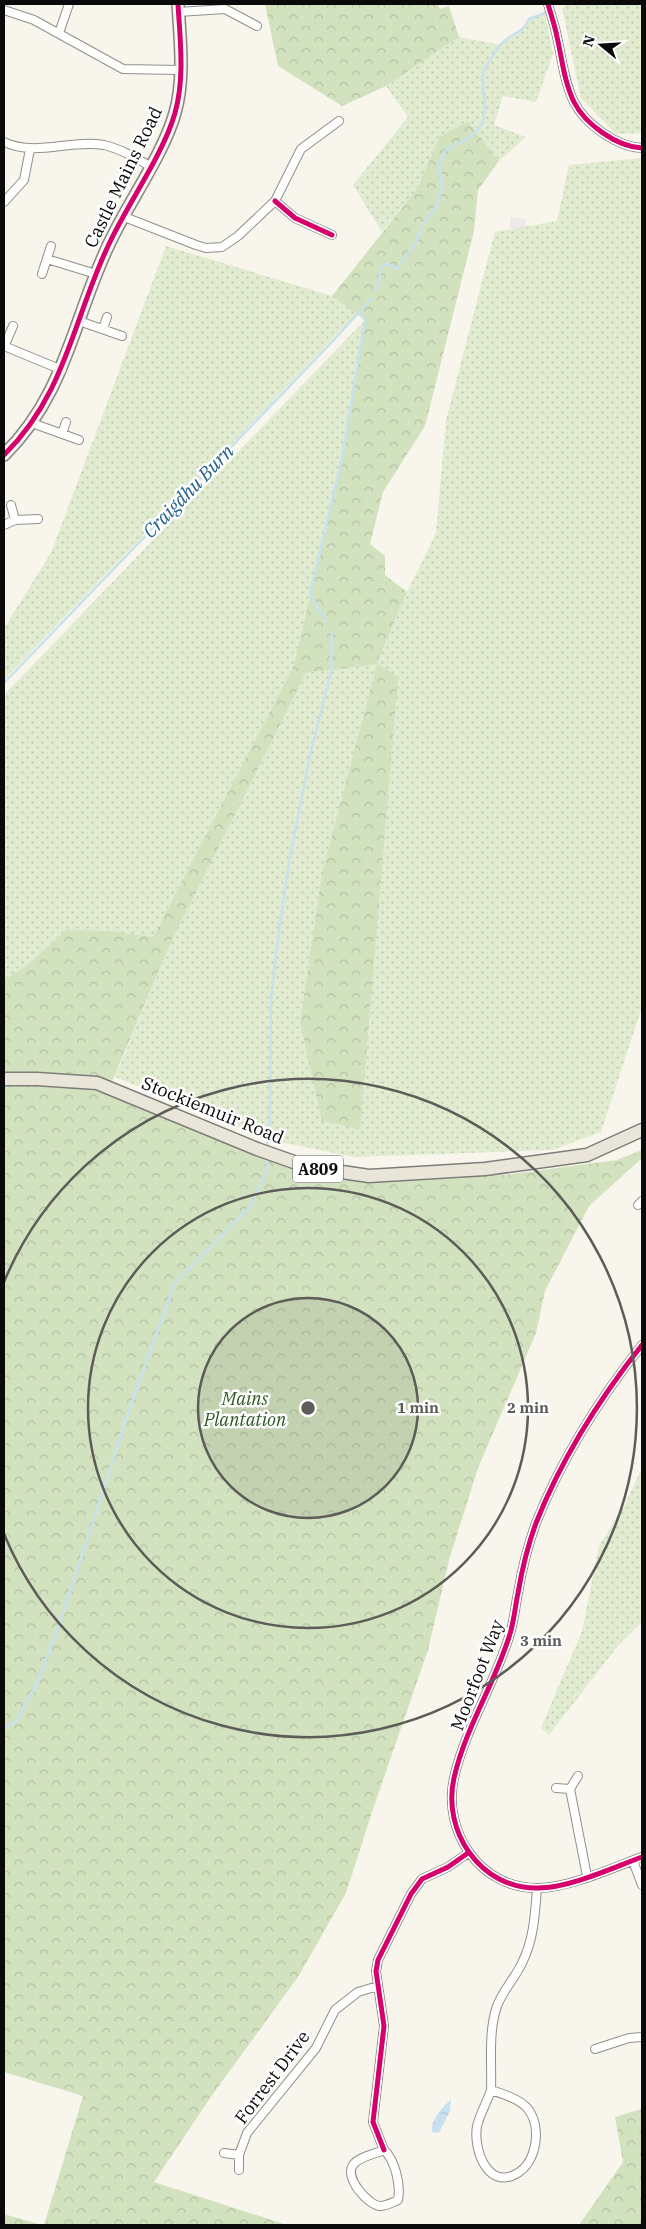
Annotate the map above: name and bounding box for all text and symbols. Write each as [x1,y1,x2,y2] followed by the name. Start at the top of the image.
[576,20,626,70] north arrow
[578,33,599,49] text: N
[79,103,167,251] street label: Castle Mains Road
[137,439,239,543] water label: Craigdhu Burn
[138,1071,288,1149] street label: Stockiemuir Road
[293,1156,343,1182] road number: A809
[203,1387,287,1431] park label: Mains Plantation
[397,1398,439,1417] text: 1 min
[507,1398,549,1417] text: 2 min
[299,1399,317,1417] centre of rings
[445,1616,509,1734] street label: Moorfoot Way
[520,1631,562,1650] text: 3 min
[229,2026,315,2128] street label: Forrest Drive

